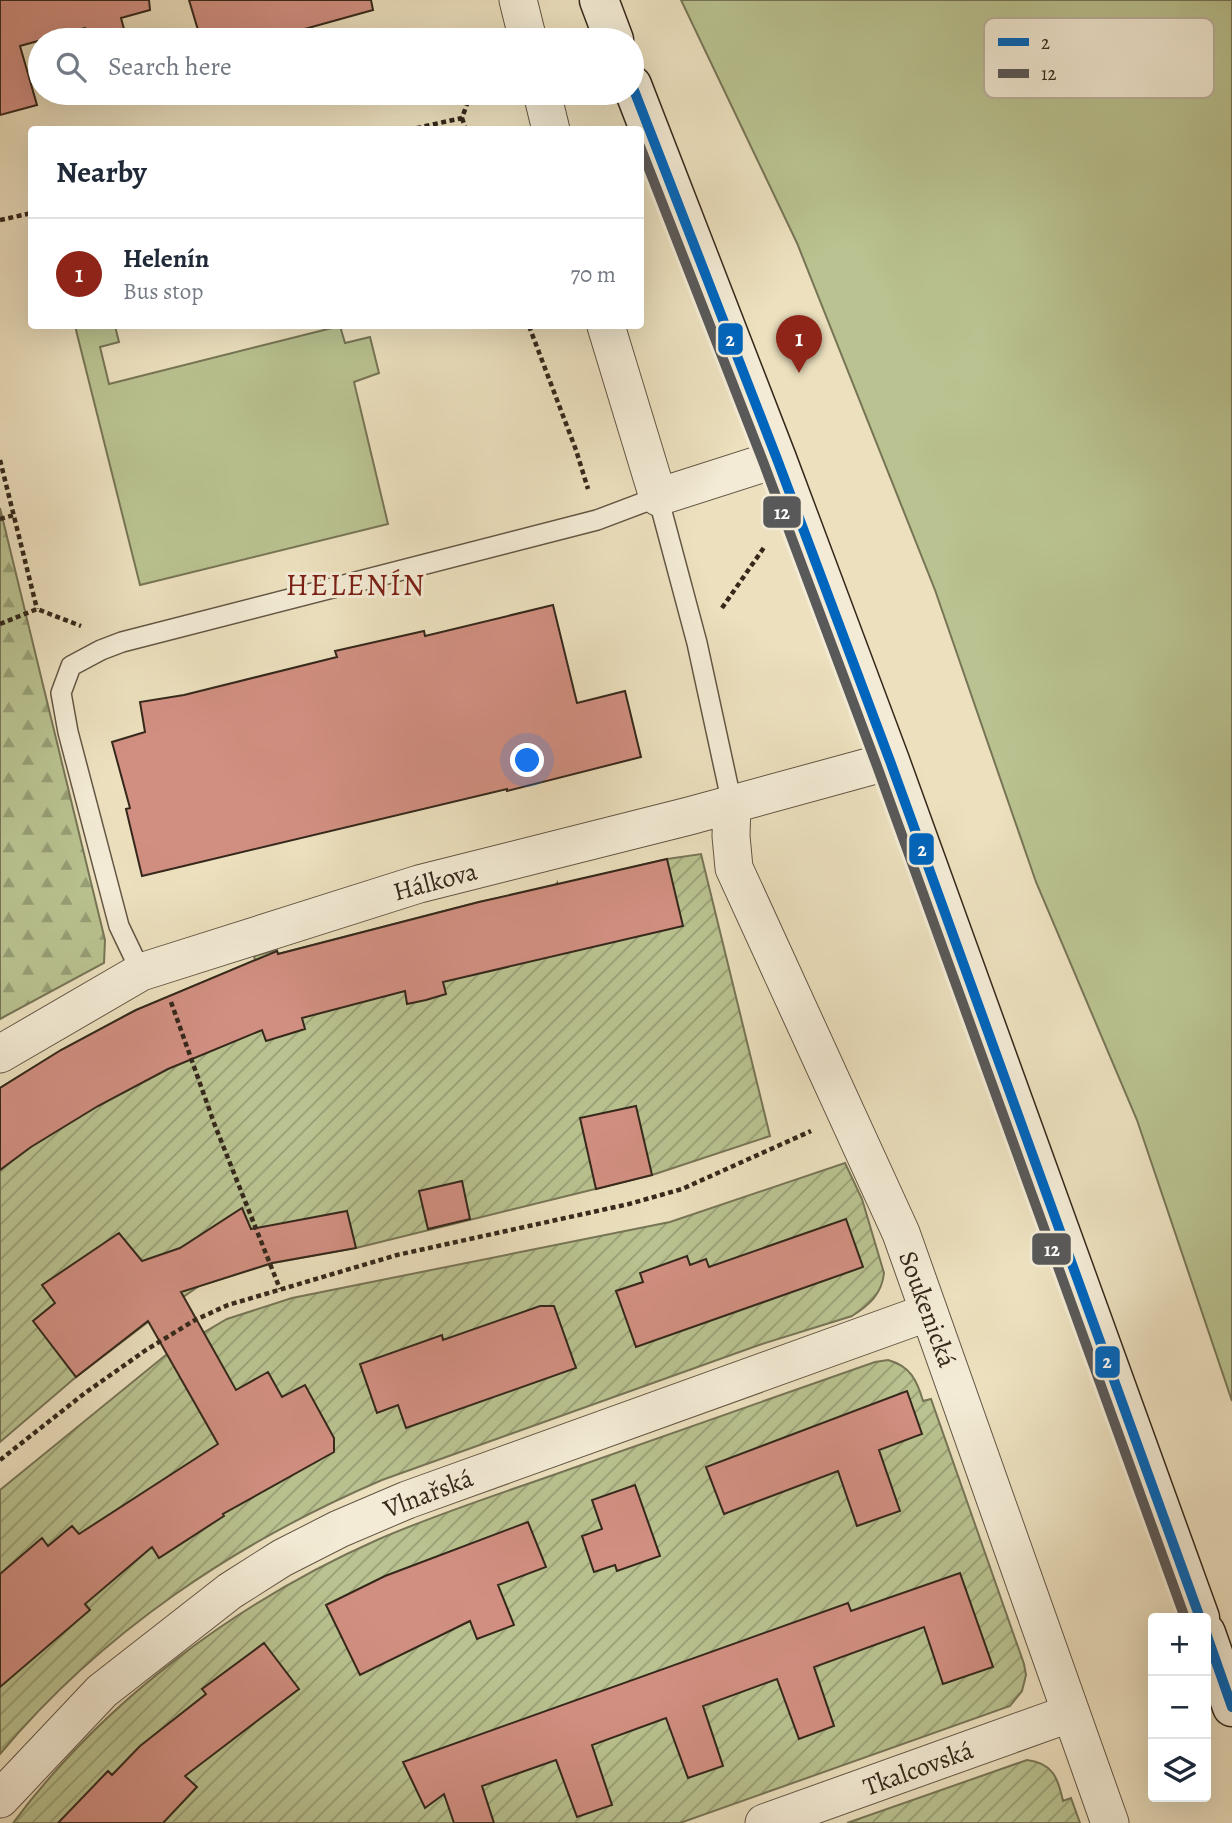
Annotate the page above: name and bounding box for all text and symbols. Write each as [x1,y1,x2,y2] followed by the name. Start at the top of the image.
[984,18,1214,98] legend
[28,28,644,105] search box
[1041,30,1050,56] text: 2
[52,48,90,86] icon: search
[108,49,232,84] text: Search here
[1041,61,1057,87] text: 12
[56,152,147,192] text: Nearby
[123,241,209,276] text: Helenín
[75,259,83,290] text: 1
[570,259,616,290] text: 70 m
[123,276,203,307] text: Bus stop
[776,315,822,373] pin: 1
[717,322,744,356] line badge: 2
[725,327,735,353] text: 2
[762,495,802,529] line badge: 12
[774,500,790,526] text: 12
[286,565,426,605] district label: HELENÍN
[510,743,544,777] your location
[908,832,935,866] line badge: 2
[917,837,927,863] text: 2
[389,853,481,909] street label: Hálkova
[1031,1232,1072,1266] line badge: 12
[1044,1237,1060,1263] text: 12
[890,1246,965,1372] street label: Soukenická
[1094,1345,1121,1379] line badge: 2
[1102,1349,1112,1375] text: 2
[377,1460,478,1527] street label: Vlnařská
[1148,1613,1211,1802] map controls
[1148,1613,1211,1676] button: +
[1148,1676,1211,1739] button: −
[858,1732,978,1804] street label: Tkalcovská
[1148,1739,1211,1802] button: layers

